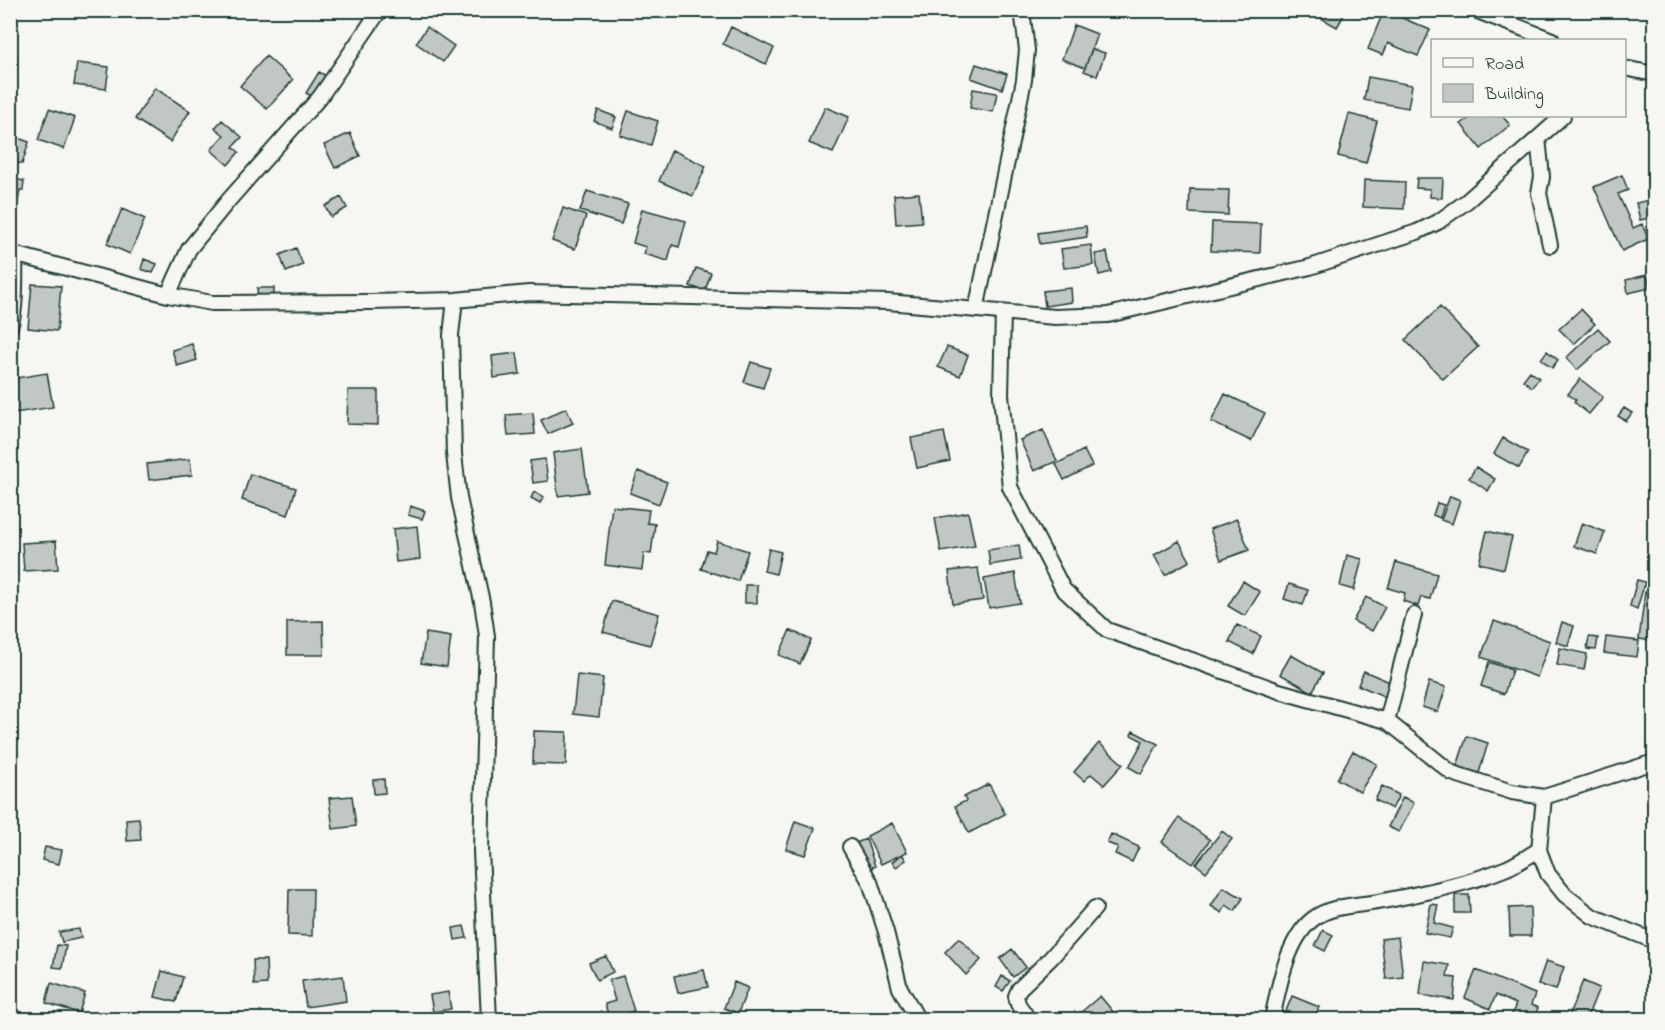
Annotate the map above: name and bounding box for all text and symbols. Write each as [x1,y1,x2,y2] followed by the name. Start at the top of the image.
[1431,39,1626,117] legend
[1485,52,1524,78] text: Road
[1484,82,1544,109] text: Building

